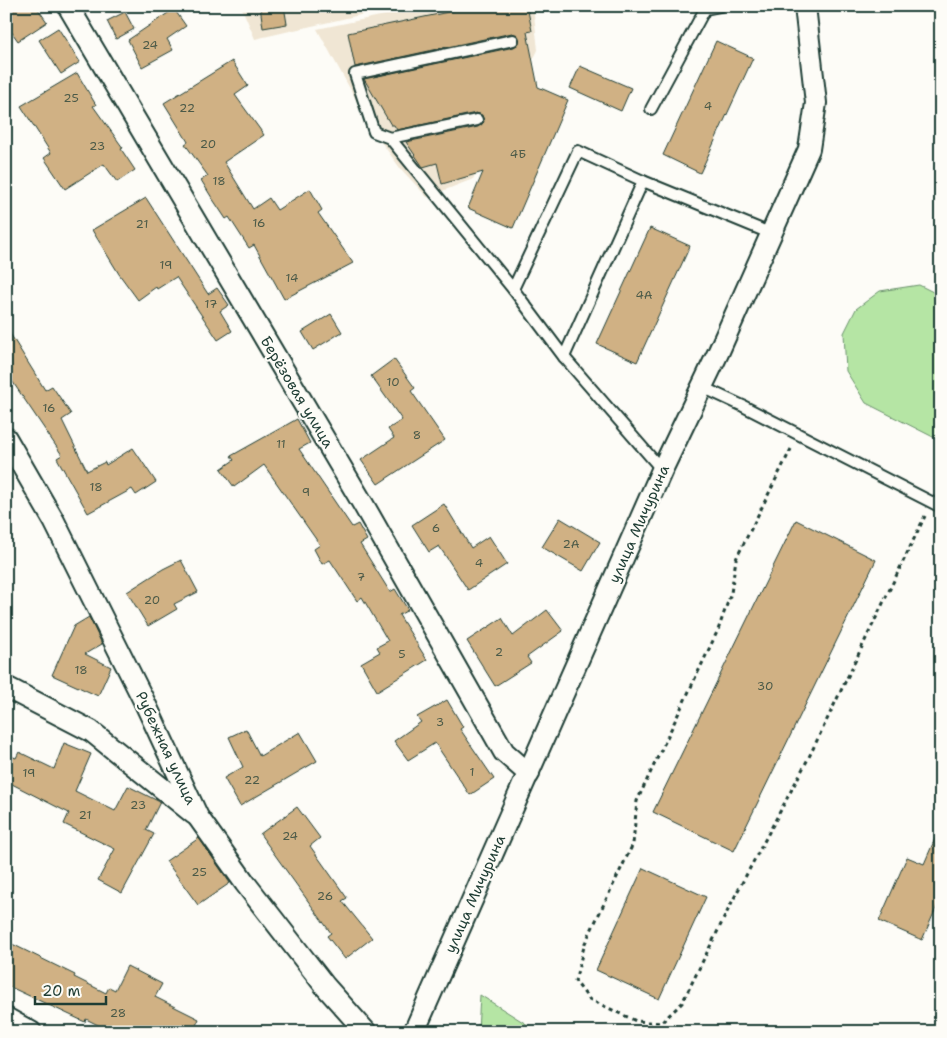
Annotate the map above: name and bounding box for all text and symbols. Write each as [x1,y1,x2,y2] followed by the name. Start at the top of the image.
[142,37,158,53] house number: 24
[63,90,79,106] house number: 25
[704,98,712,114] house number: 4
[179,100,195,116] house number: 22
[200,136,216,152] house number: 20
[89,138,105,154] house number: 23
[510,146,526,162] house number: 4Б
[212,173,226,189] house number: 18
[252,215,266,231] house number: 16
[136,216,148,232] house number: 21
[160,257,172,273] house number: 19
[286,270,298,286] house number: 14
[635,287,653,303] house number: 4А
[205,296,217,312] house number: 17
[256,332,339,452] street label: Берёзовая улица
[386,374,400,390] house number: 10
[42,400,56,416] house number: 16
[413,427,421,443] house number: 8
[276,436,286,452] house number: 11
[604,461,674,586] street label: улица Мичурина
[89,479,103,495] house number: 18
[302,484,310,500] house number: 9
[432,520,440,536] house number: 6
[562,536,580,552] house number: 2А
[475,555,483,571] house number: 4
[357,569,365,585] house number: 7
[144,592,160,608] house number: 20
[495,644,503,660] house number: 2
[398,646,406,662] house number: 5
[74,662,88,678] house number: 18
[757,678,773,694] house number: 30
[131,688,201,808] street label: Рубежная улица
[436,714,444,730] house number: 3
[469,764,475,780] house number: 1
[23,765,35,781] house number: 19
[244,772,260,788] house number: 22
[130,797,146,813] house number: 23
[79,807,91,823] house number: 21
[282,828,298,844] house number: 24
[440,831,510,956] street label: улица Мичурина
[191,864,207,880] house number: 25
[317,888,333,904] house number: 26
[35,973,106,1005] scale bar
[42,981,81,1001] text: 20 m
[110,1005,126,1021] house number: 28

